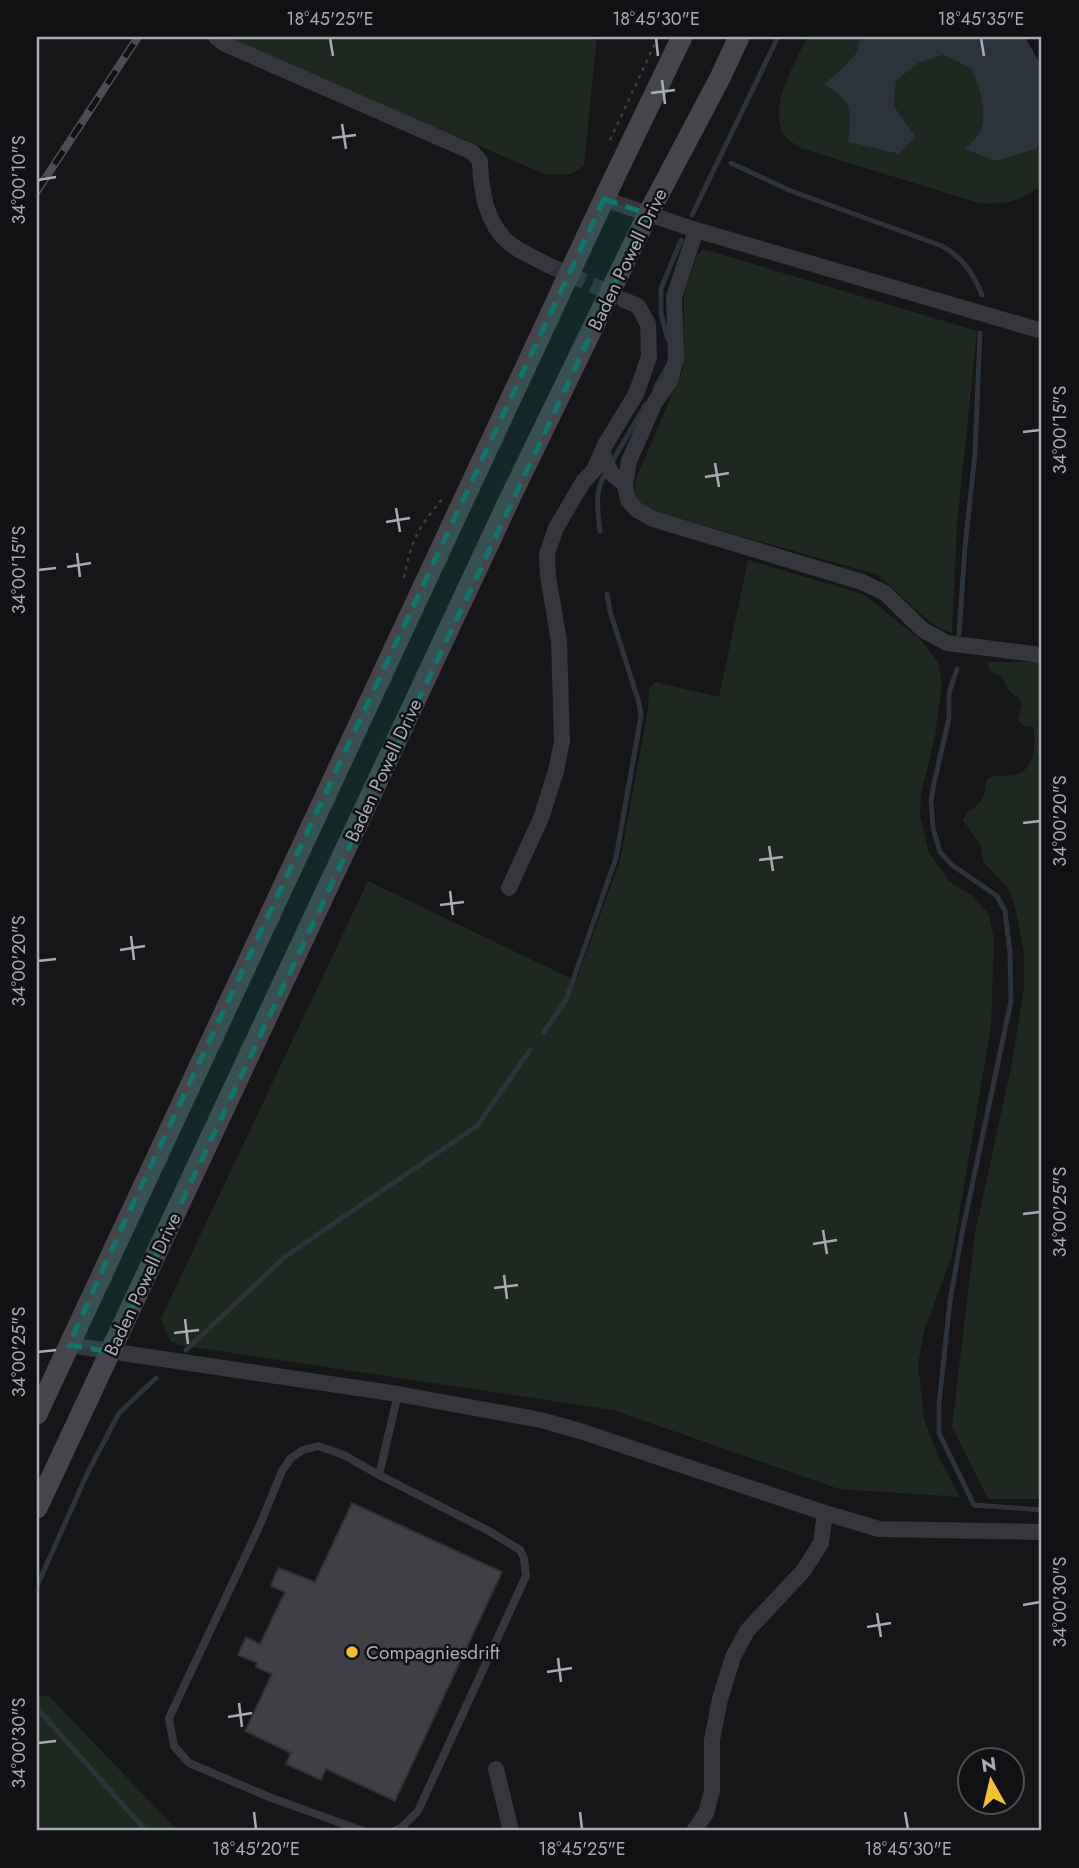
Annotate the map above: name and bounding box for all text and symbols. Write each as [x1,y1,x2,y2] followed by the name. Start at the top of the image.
[286,6,374,32] text: 18°45'25"E
[612,6,700,32] text: 18°45'30"E
[938,6,1024,32] text: 18°45'35"E
[6,135,32,225] text: 34°00'10"S
[581,183,674,335] street label: Baden Powell Drive
[1047,386,1073,474] text: 34°00'15"S
[6,526,32,614] text: 34°00'15"S
[338,694,429,846] street label: Baden Powell Drive
[1047,775,1073,867] text: 34°00'20"S
[6,915,32,1007] text: 34°00'20"S
[1047,1167,1073,1257] text: 34°00'25"S
[97,1208,188,1360] street label: Baden Powell Drive
[6,1307,32,1397] text: 34°00'25"S
[1047,1556,1073,1647] text: 34°00'30"S
[366,1639,500,1666] place label: Compagniesdrift
[344,1644,360,1660] marker: Compagniesdrift
[6,1697,32,1788] text: 34°00'30"S
[956,1745,1026,1815] north arrow
[979,1750,998,1779] text: N
[212,1836,300,1862] text: 18°45'20"E
[538,1836,626,1862] text: 18°45'25"E
[864,1836,952,1862] text: 18°45'30"E

